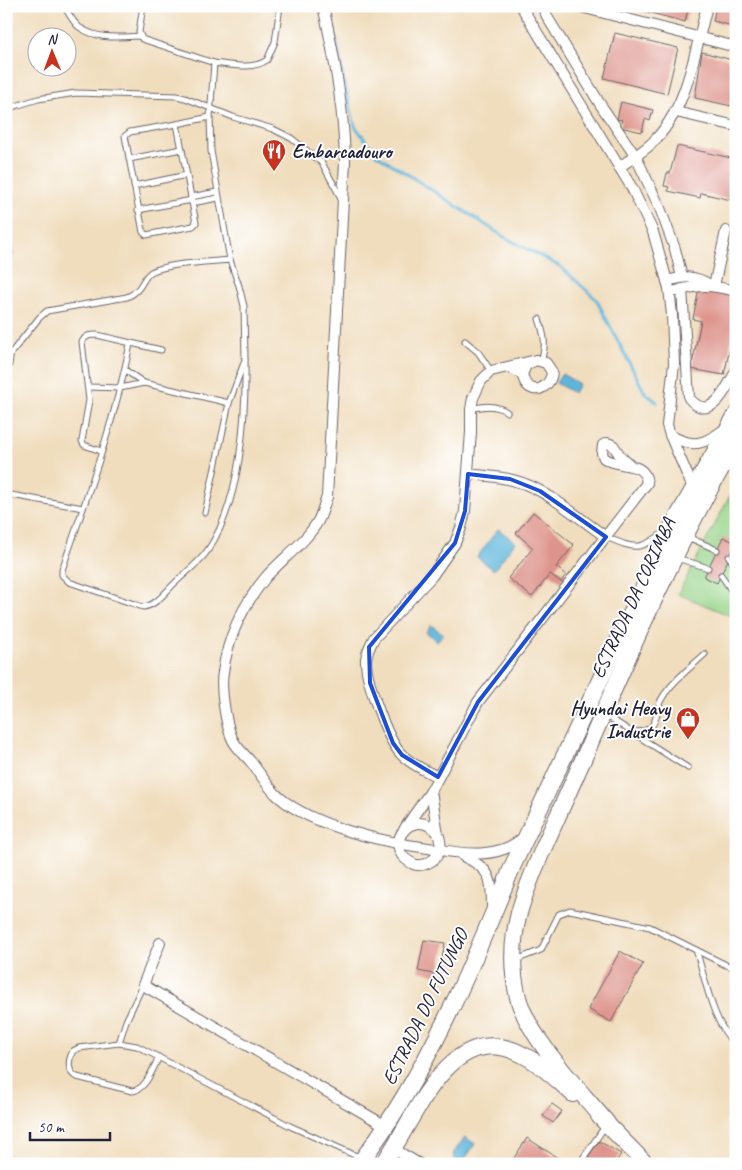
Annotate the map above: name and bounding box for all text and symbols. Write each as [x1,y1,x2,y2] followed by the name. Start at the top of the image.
[28,28,78,78] north arrow
[47,31,59,48] text: N
[261,138,287,172] restaurant icon: Embarcadouro
[292,139,393,164] place label: Embarcadouro
[585,513,681,682] street label: ESTRADA DA CORIMBA
[570,696,672,744] place label: Hyundai Heavy Industrie
[675,706,701,740] shop icon: Hyundai Heavy Industrie
[376,923,474,1089] street label: ESTRADA DO FUTUNGO
[30,1110,110,1142] scale bar
[38,1118,65,1137] text: 50 m

